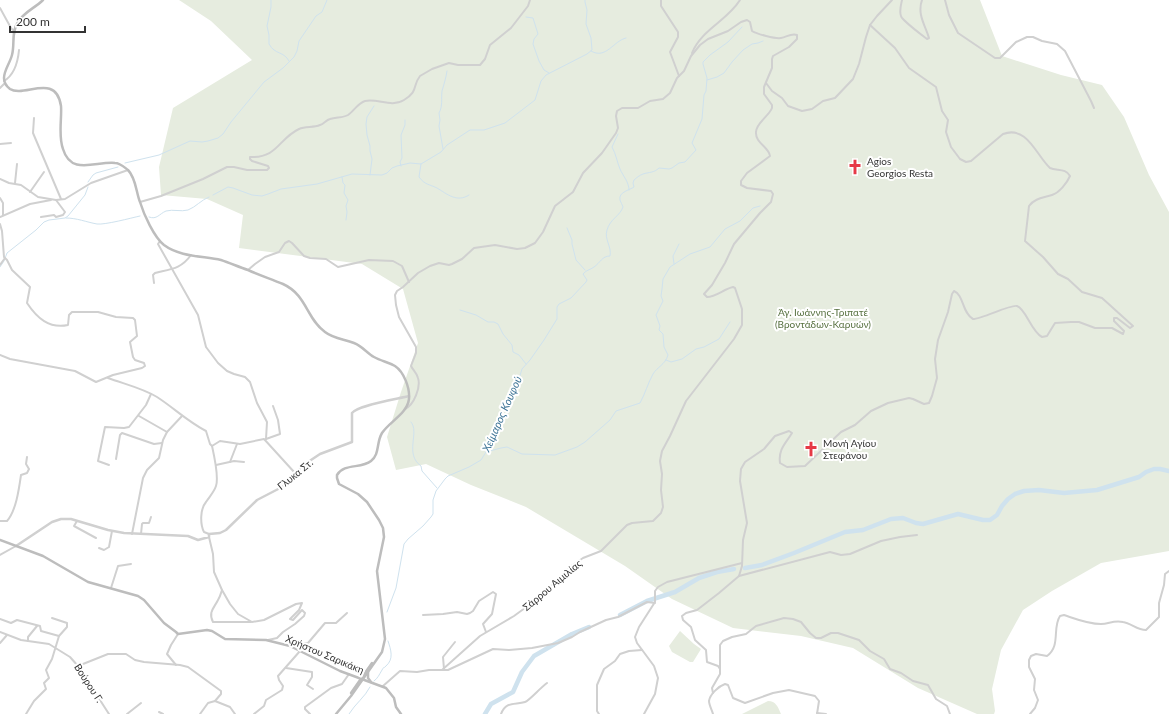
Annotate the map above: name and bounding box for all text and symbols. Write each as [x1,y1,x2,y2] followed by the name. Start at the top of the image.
[10,8,85,34] scale bar
[16,14,50,29] text: 200 m
[867,155,933,179] place label: Agios Georgios Resta
[846,158,864,176] church icon: Agios Georgios Resta
[775,306,871,330] park label: Άγ. Ιωάννης-Τριπατέ (Βροντάδων-Καρυών)
[479,374,524,455] water label: Χείμαρος Κουφού
[823,437,876,461] place label: Μονή Αγίου Στεφάνου
[802,440,820,458] church icon: Μονή Αγίου Στεφάνου
[275,456,315,492] street label: Γλυκα Στ.
[520,557,584,613] street label: Σάρρου Αιμιλίας
[284,632,366,676] street label: Χρήστου Σαρικάκη
[72,661,106,705] street label: Βούρου Γ.

